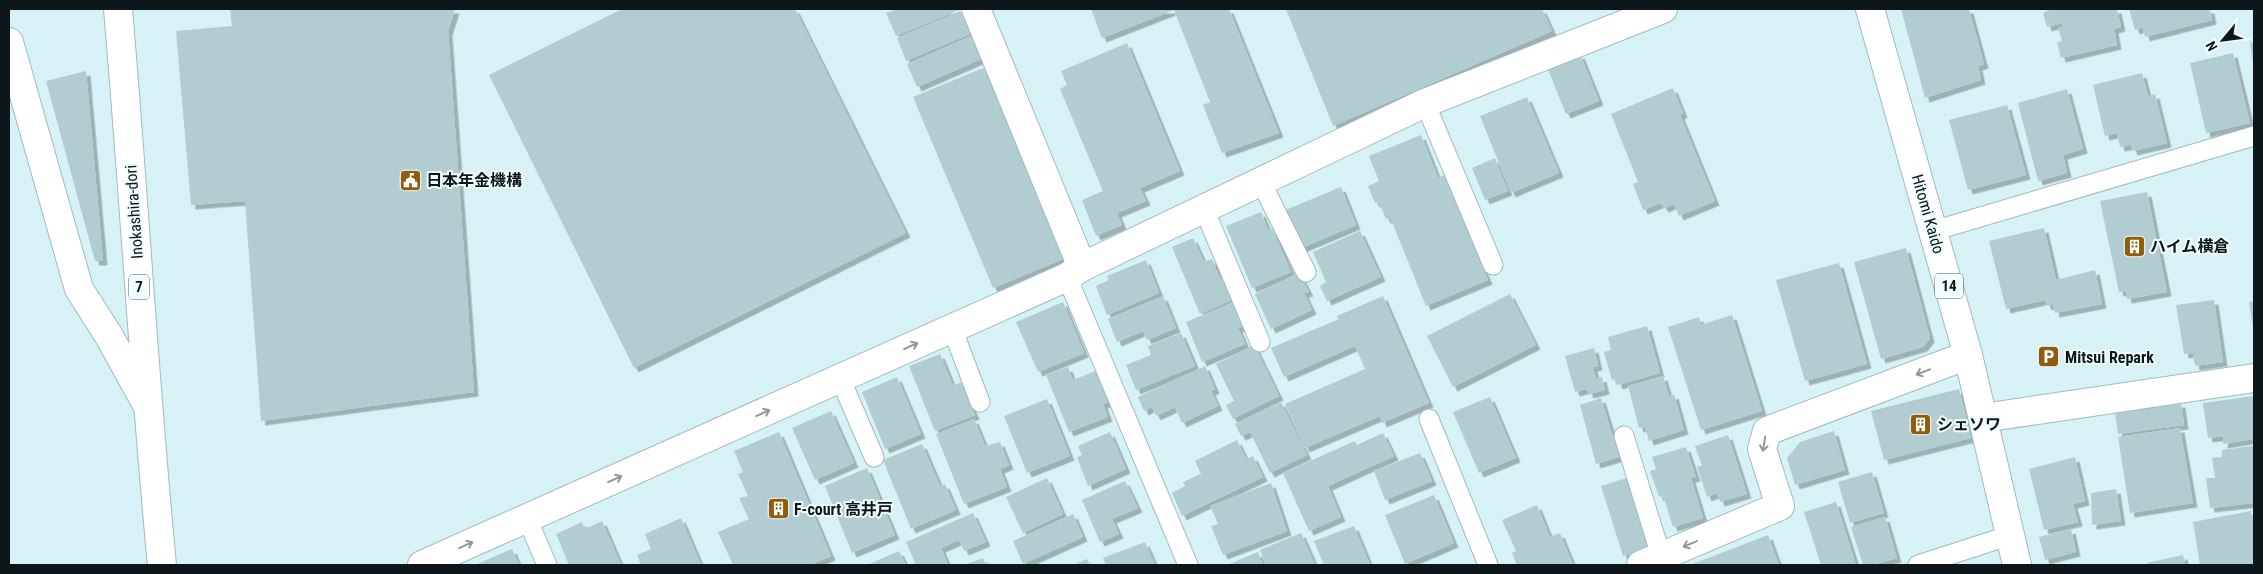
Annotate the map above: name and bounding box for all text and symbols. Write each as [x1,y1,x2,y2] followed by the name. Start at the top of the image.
[2198,15,2248,65] north arrow
[2203,39,2221,54] text: N
[121,164,147,260] street label: Inokashira-dori
[398,168,422,192] public building icon: 日本年金機構
[426,171,522,190] place label: 日本年金機構
[1908,172,1948,256] street label: Hitomi Kaido
[2122,234,2146,258] building icon: ハイム横倉
[2150,237,2229,256] place label: ハイム横倉
[129,274,149,300] road number: 7
[1935,274,1963,298] road number: 14
[903,341,918,351] one-way arrow
[2037,345,2061,369] parking icon: Mitsui Repark
[2065,348,2154,367] place label: Mitsui Repark
[1916,368,1931,377] one-way arrow
[755,407,770,417] one-way arrow
[1909,412,1933,436] building icon: シェソワ
[1937,415,2001,434] place label: シェソワ
[1759,436,1769,452] one-way arrow
[607,474,622,484] one-way arrow
[766,497,790,521] building icon: F-court 高井戸
[794,500,893,519] place label: F-court 高井戸
[1683,539,1698,549] one-way arrow
[458,540,473,550] one-way arrow

